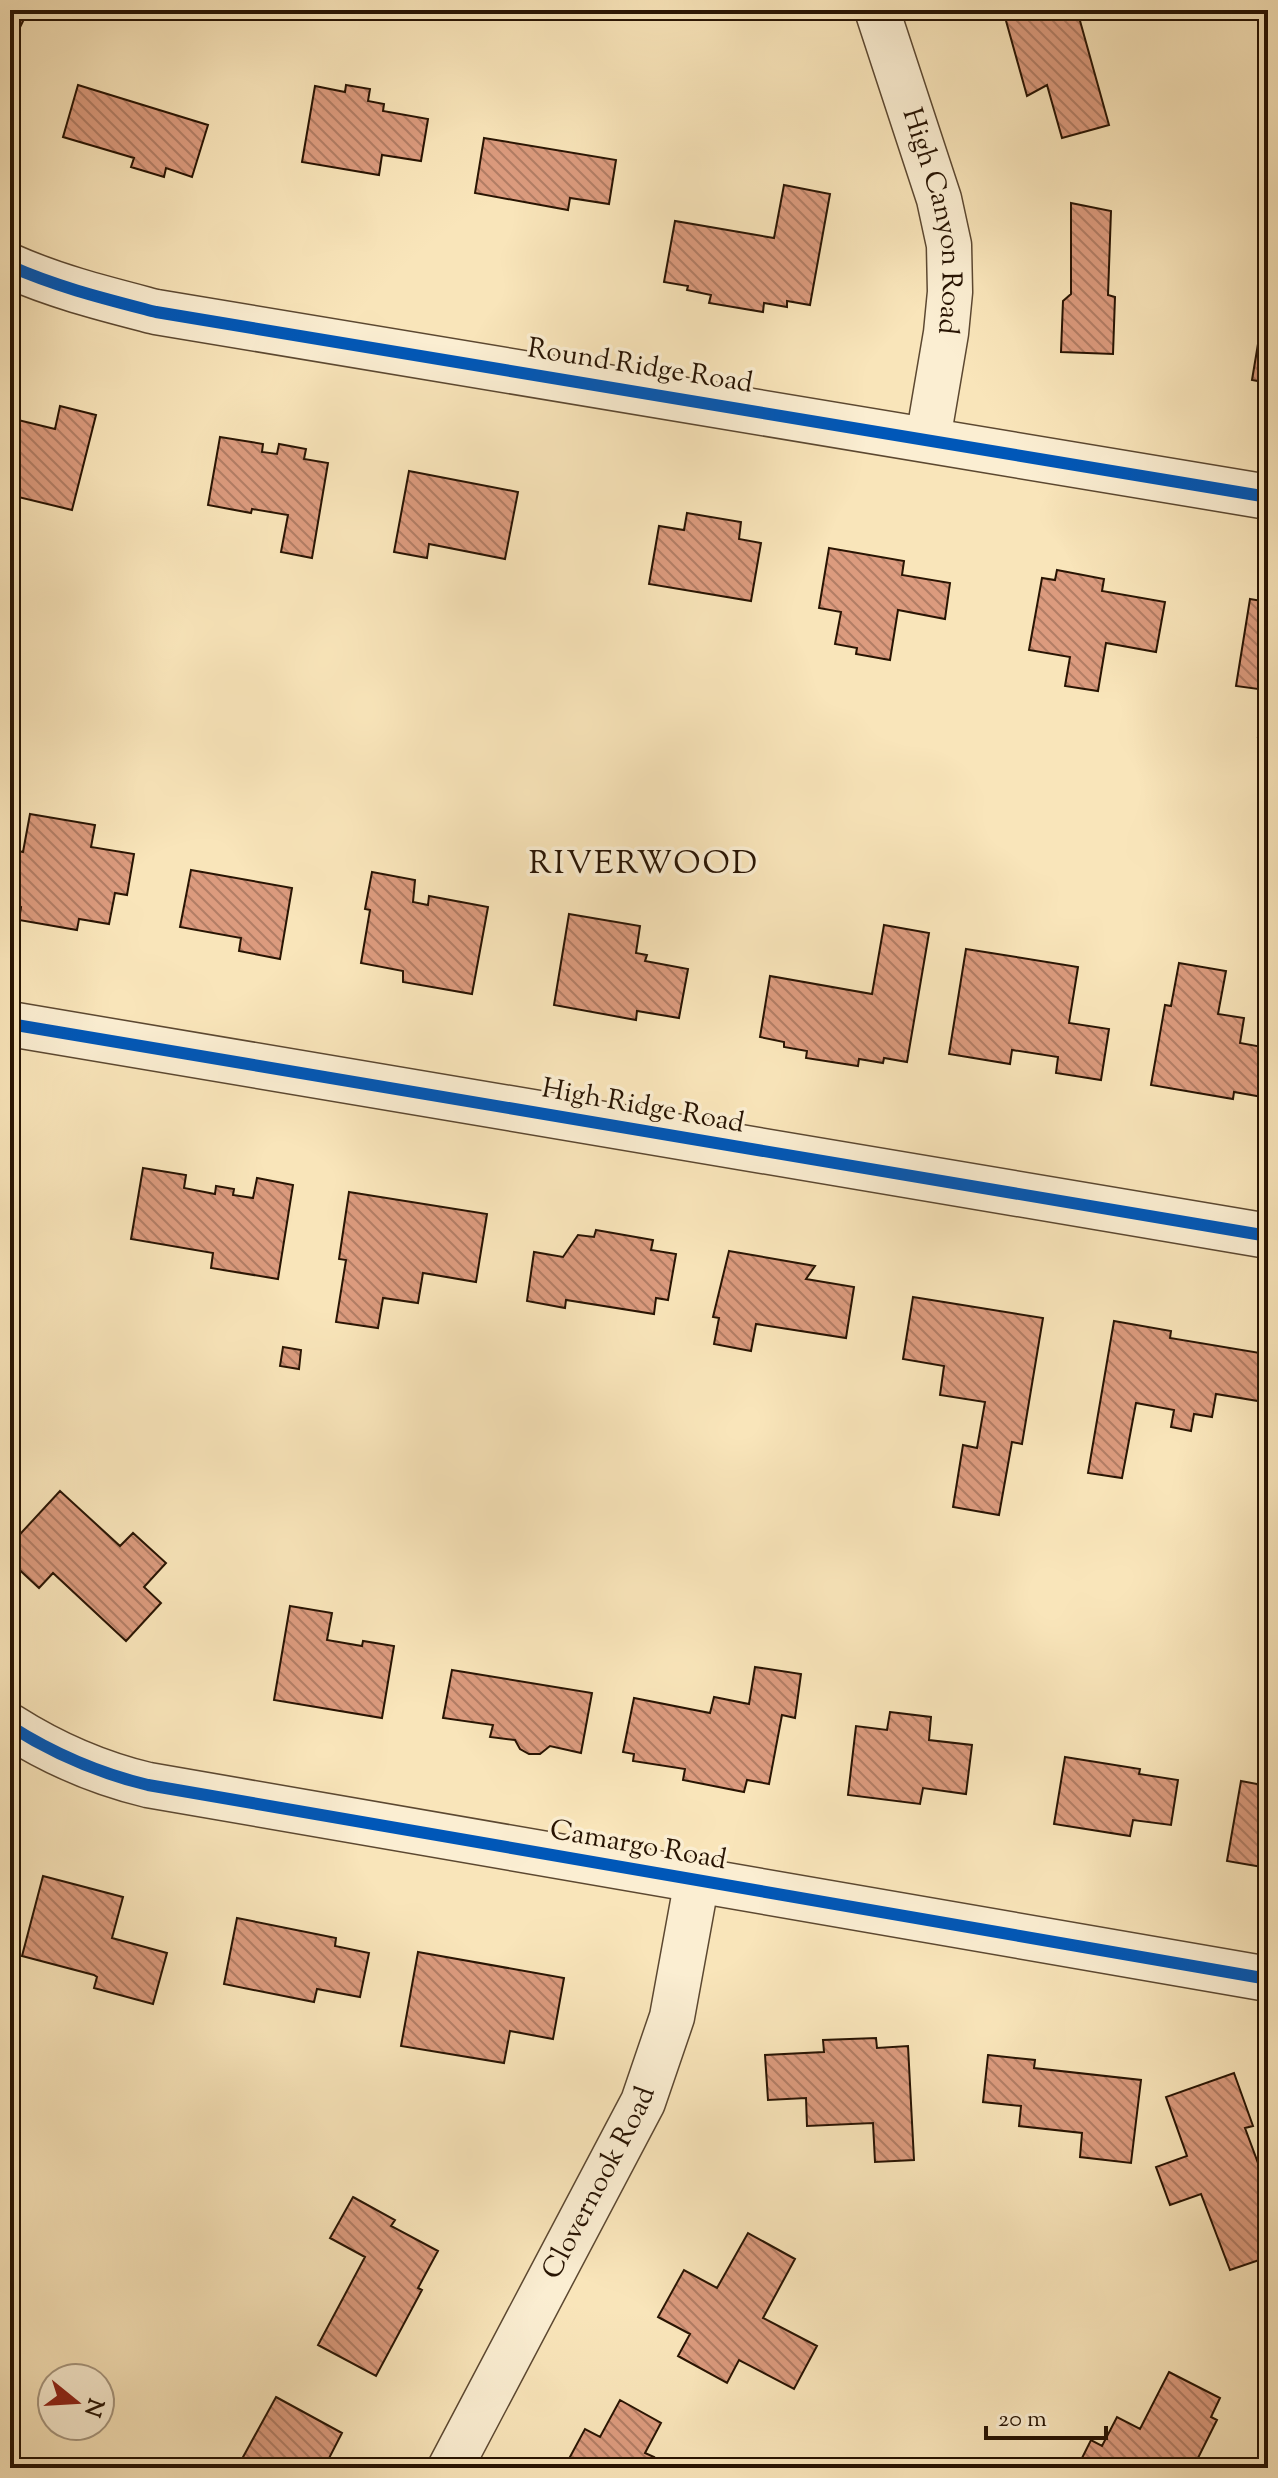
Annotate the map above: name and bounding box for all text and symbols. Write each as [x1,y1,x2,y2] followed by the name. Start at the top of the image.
[891,103,970,337] street label: High Canyon Road
[524,329,756,405] street label: Round Ridge Road
[529,842,759,888] district label: RIVERWOOD
[539,1070,748,1145] street label: High Ridge Road
[546,1811,730,1881] street label: Camargo Road
[533,2081,667,2287] street label: Clovernook Road
[36,2362,116,2442] north arrow
[986,2390,1106,2440] scale bar
[74,2394,110,2421] text: N
[998,2403,1047,2437] text: 20 m

